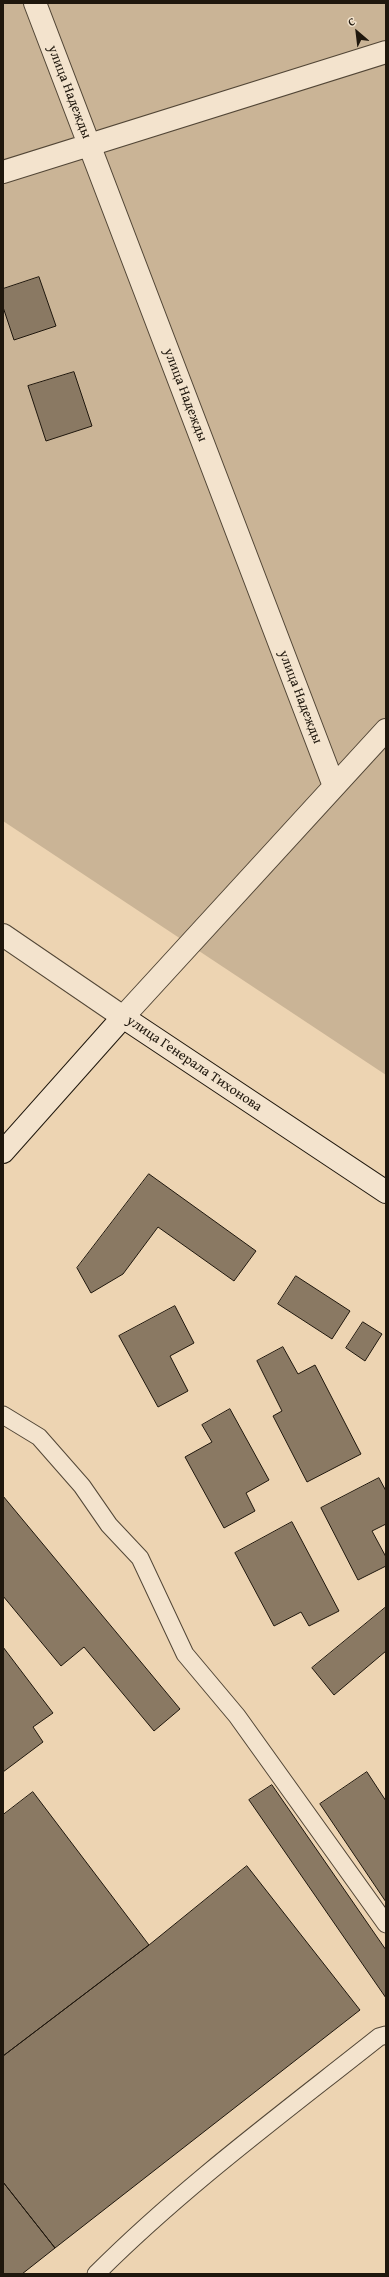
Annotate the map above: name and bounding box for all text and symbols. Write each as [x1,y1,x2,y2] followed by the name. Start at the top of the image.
[337,12,377,52] north arrow
[345,13,358,30] text: С
[43,43,95,141] street label: улица Надежды
[159,346,211,444] street label: улица Надежды
[274,648,326,746] street label: улица Надежды
[123,1012,265,1116] street label: улица Генерала Тихонова

